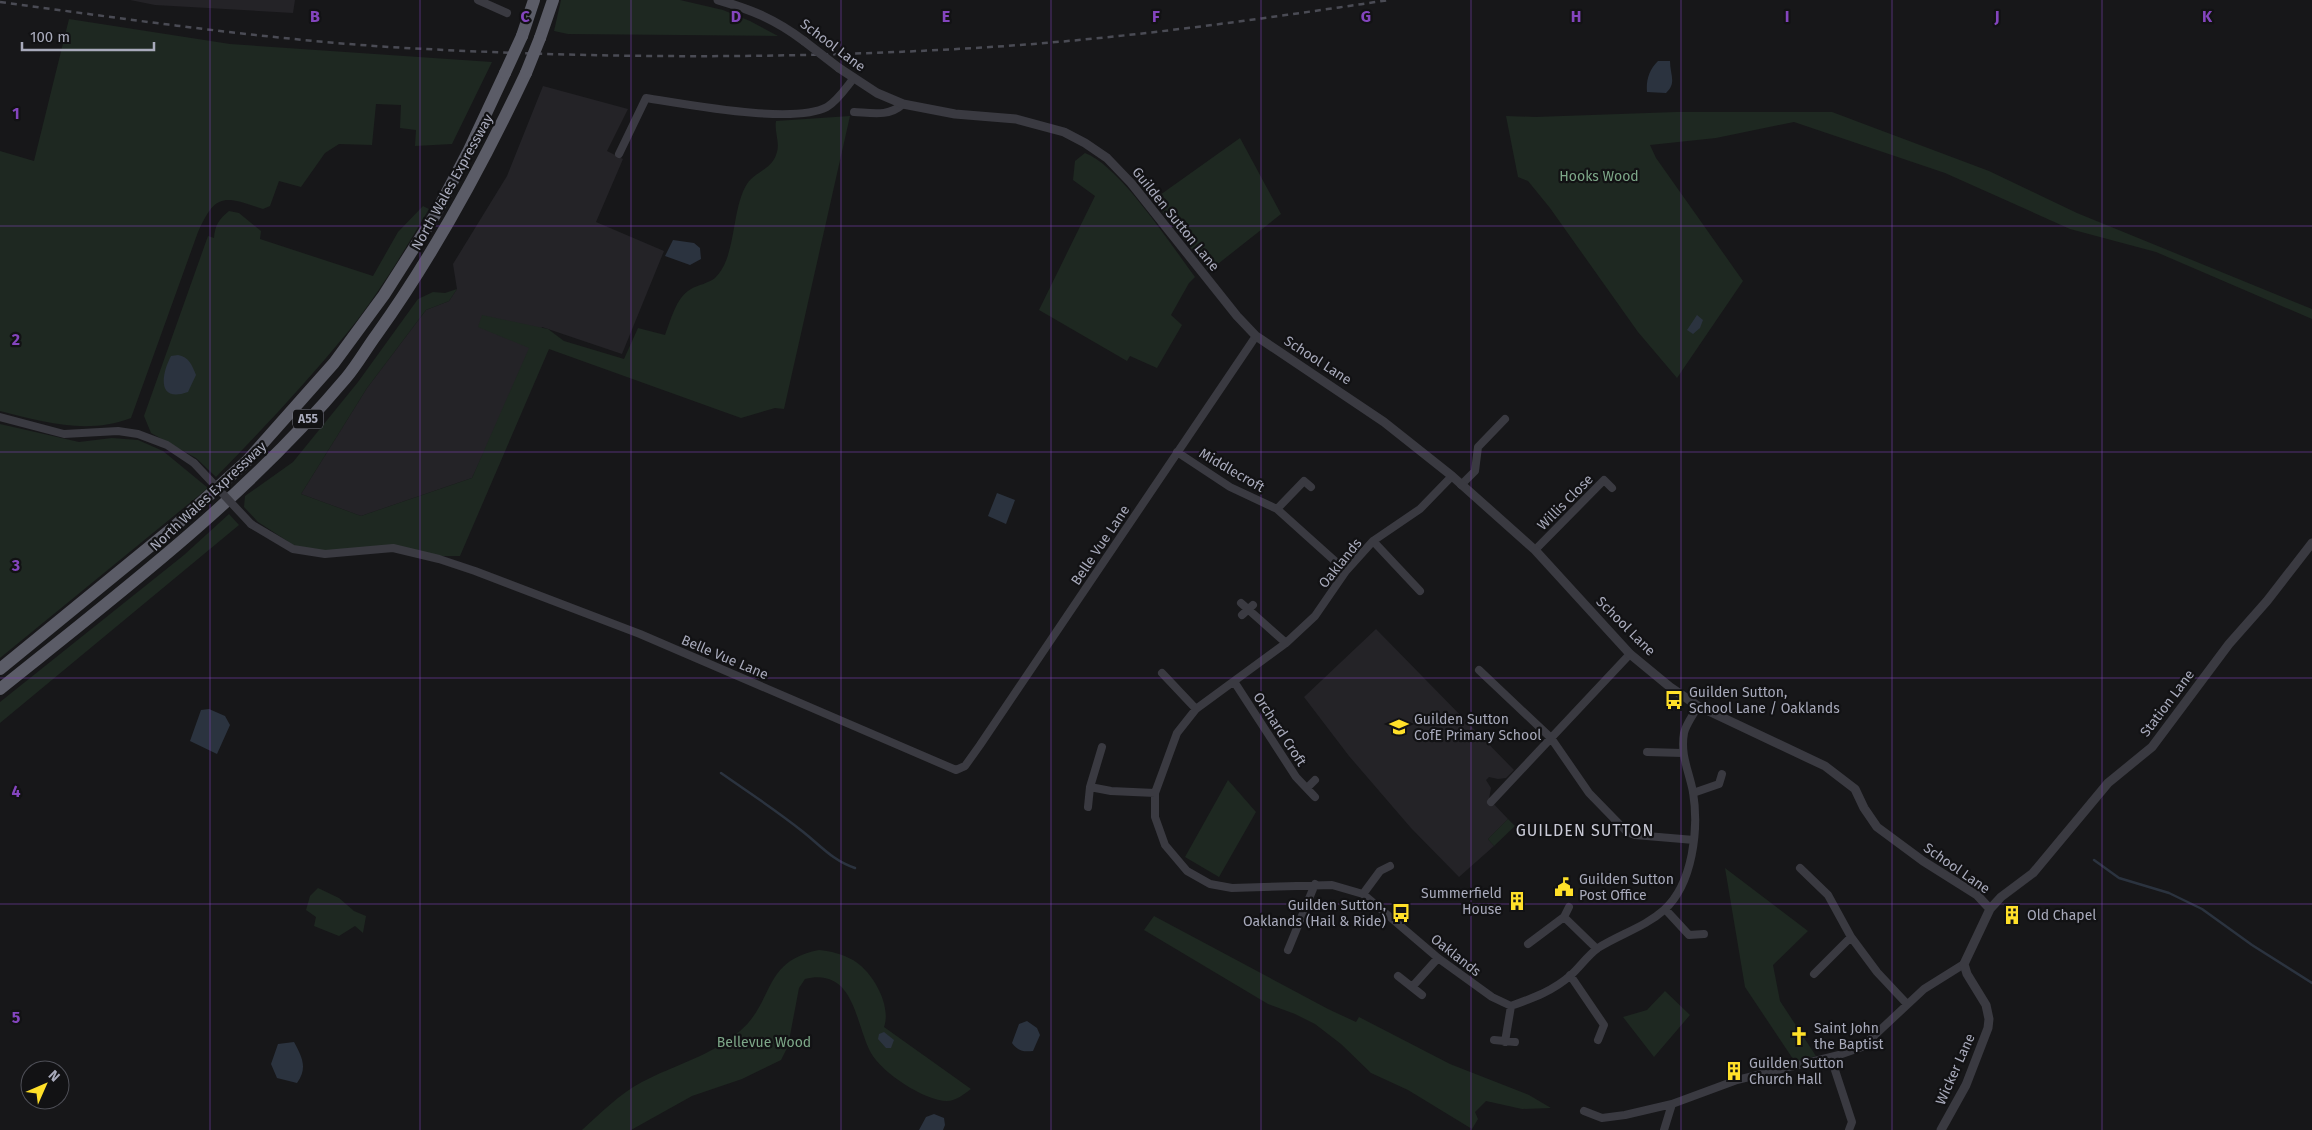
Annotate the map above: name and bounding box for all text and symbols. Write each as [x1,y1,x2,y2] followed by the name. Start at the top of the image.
[310,7,320,26] text: B
[520,7,530,26] text: C
[731,7,741,26] text: D
[942,7,950,26] text: E
[1152,7,1160,26] text: F
[1361,7,1371,26] text: G
[1571,7,1581,26] text: H
[1785,7,1789,26] text: I
[1993,7,2000,26] text: J
[2202,7,2213,26] text: K
[797,15,869,75] street label: School Lane
[22,20,155,52] scale bar
[30,28,70,46] text: 100 m
[12,104,20,123] text: 1
[408,111,497,253] street label: North Wales Expressway
[1128,164,1223,275] street label: Guilden Sutton Lane
[1559,168,1639,185] park label: Hooks Wood
[12,330,20,349] text: 2
[1281,332,1355,389] street label: School Lane
[293,409,323,428] road number: A55
[147,438,270,555] street label: North Wales Expressway
[1196,445,1268,496] street label: Middlecroft
[1534,471,1597,534] street label: Willis Close
[1067,502,1133,589] street label: Belle Vue Lane
[1315,535,1366,592] street label: Oaklands
[11,556,20,575] text: 3
[1592,593,1659,660] street label: School Lane
[679,631,771,683] street label: Belle Vue Lane
[2137,666,2198,740] street label: Station Lane
[1689,684,1840,717] place label: Guilden Sutton, School Lane / Oaklands
[1249,689,1310,770] street label: Orchard Croft
[1663,689,1685,711] bus stop icon: Guilden Sutton, School Lane / Oaklands
[1414,711,1541,744] place label: Guilden Sutton CofE Primary School
[1388,716,1410,738] school or university icon: Guilden Sutton CofE Primary School
[11,782,21,801] text: 4
[1516,821,1654,840] district label: GUILDEN SUTTON
[1920,839,1993,897] street label: School Lane
[1579,871,1674,904] place label: Guilden Sutton Post Office
[1553,876,1575,898] public building icon: Guilden Sutton Post Office
[1421,885,1502,918] place label: Summerfield House
[1506,890,1528,912] building icon: Summerfield House
[1243,897,1386,930] place label: Guilden Sutton, Oaklands (Hail & Ride)
[1390,902,1412,924] bus stop icon: Guilden Sutton, Oaklands (Hail & Ride)
[2001,904,2023,926] building icon: Old Chapel
[2027,907,2096,924] place label: Old Chapel
[1427,931,1485,981] street label: Oaklands
[12,1008,21,1027] text: 5
[1814,1020,1885,1053] place label: Saint John the Baptist
[1788,1025,1810,1047] church icon: Saint John the Baptist
[1932,1031,1979,1108] street label: Wicker Lane
[717,1034,811,1051] park label: Bellevue Wood
[1749,1055,1844,1088] place label: Guilden Sutton Church Hall
[20,1060,70,1110] north arrow
[1723,1060,1745,1082] building icon: Guilden Sutton Church Hall
[45,1067,63,1085] text: N

